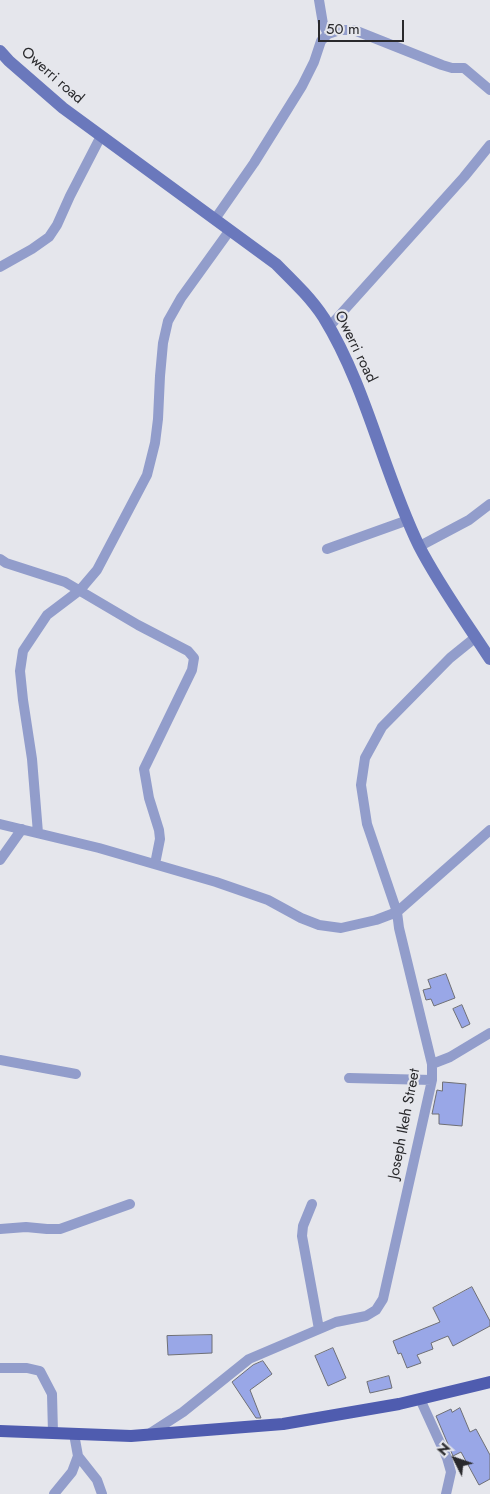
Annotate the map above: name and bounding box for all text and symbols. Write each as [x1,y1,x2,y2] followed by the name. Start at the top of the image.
[320,10,406,42] scale bar
[326,18,360,40] text: 50 m
[17,44,87,108] street label: Owerri road
[330,308,380,386] street label: Owerri road
[385,1067,425,1181] street label: Joseph Ikeh Street
[430,1434,480,1484] north arrow
[432,1438,455,1460] text: N

